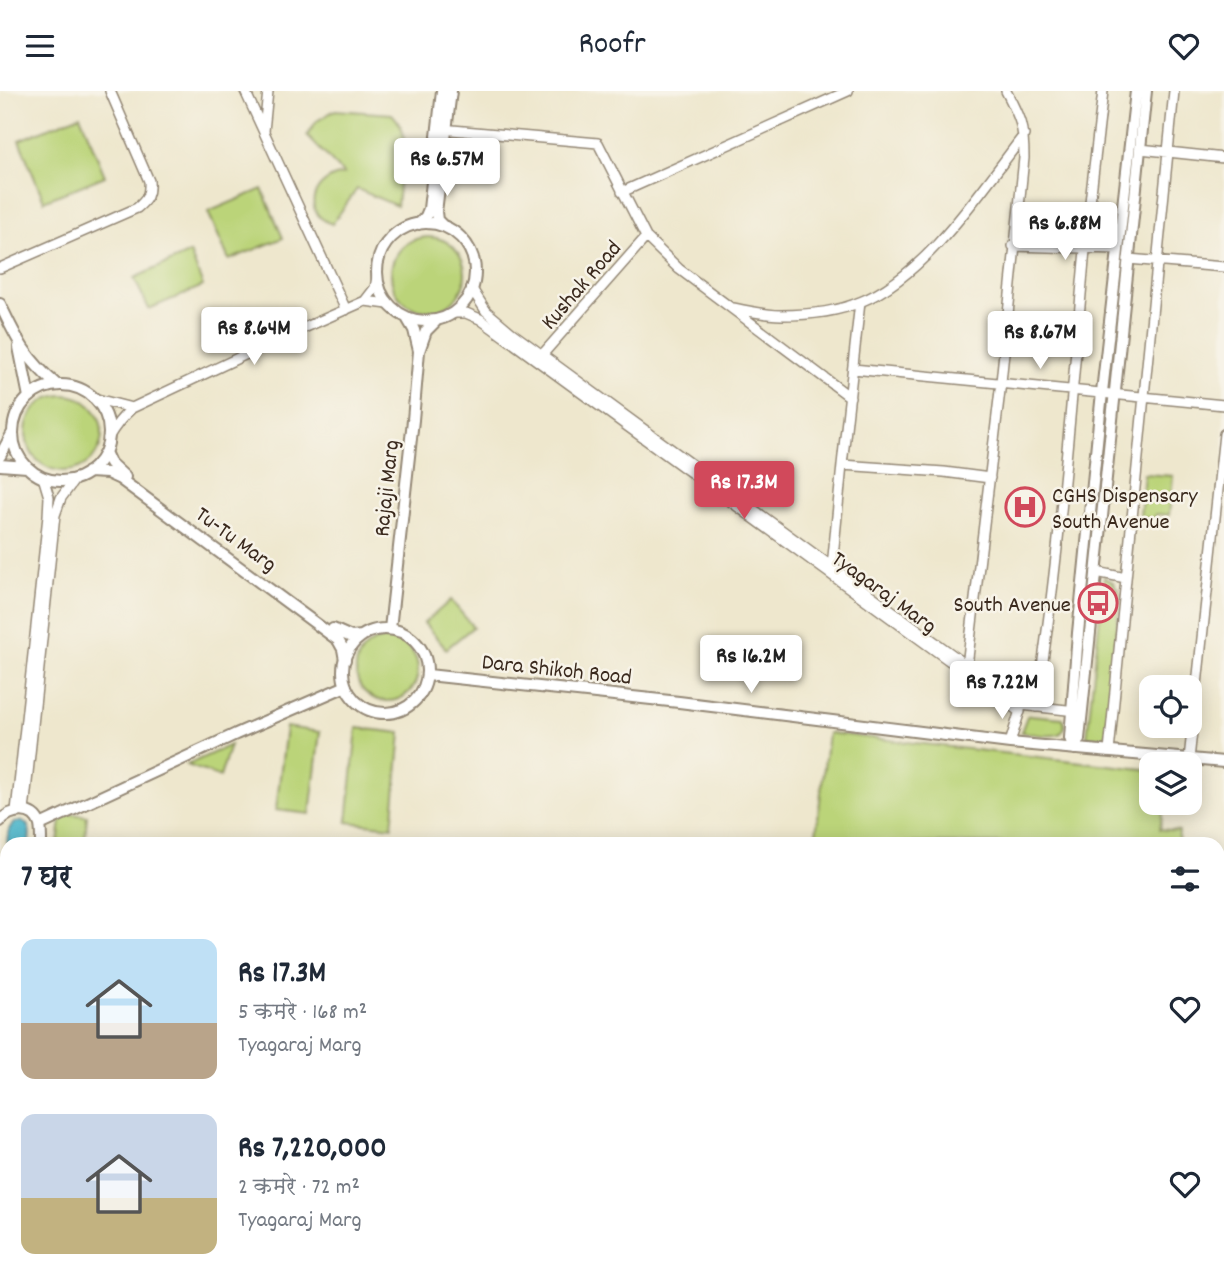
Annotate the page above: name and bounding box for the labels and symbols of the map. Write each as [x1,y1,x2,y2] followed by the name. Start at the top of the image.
[375,139,519,198] pin: Rs 6.57M
[993,202,1137,262] pin: Rs 6.88M
[534,234,631,338] street label: Kushak Road
[182,307,326,367] pin: Rs 8.64M
[968,311,1112,371] pin: Rs 8.67M
[367,438,410,538] street label: Rajaji Marg
[672,461,816,521] pin: Rs 17.3M
[1052,481,1198,540] place label: CGHS Dispensary South Avenue
[1004,486,1046,528] hospital icon: CGHS Dispensary South Avenue
[187,500,283,582] street label: Tu-Tu Marg
[823,544,943,644] street label: Tyagaraj Marg
[1077,582,1119,624] bus stop icon: South Avenue
[953,590,1071,623] place label: South Avenue
[679,635,823,695] pin: Rs 16.2M
[480,647,633,696] street label: Dara Shikoh Road
[930,661,1074,721] pin: Rs 7.22M

